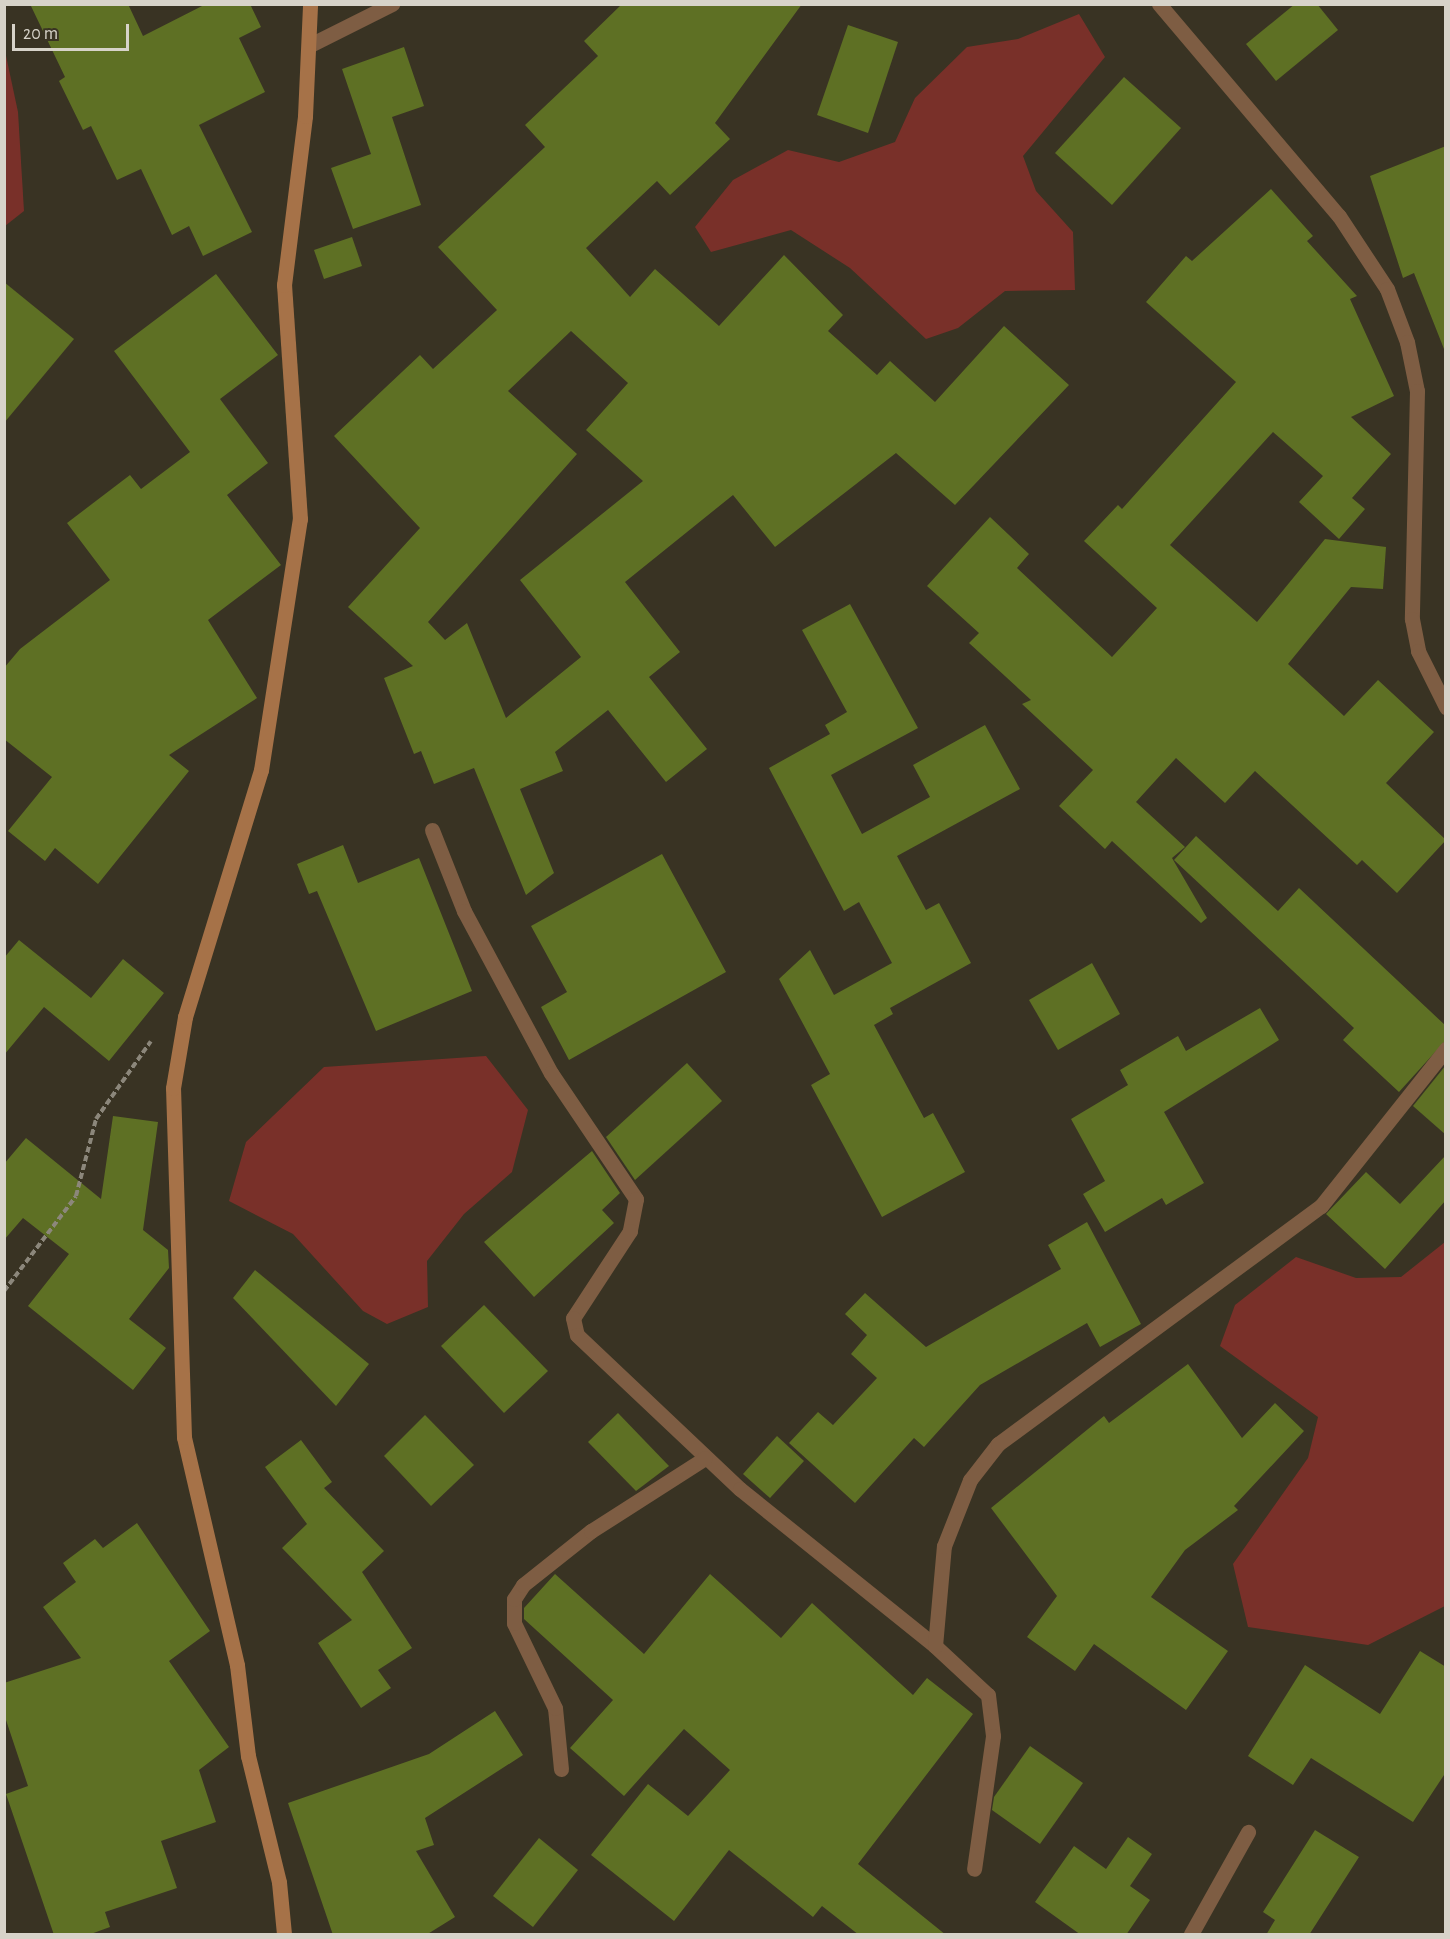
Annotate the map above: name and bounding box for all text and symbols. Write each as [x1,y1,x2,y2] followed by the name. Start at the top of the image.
[15,12,132,50] scale bar
[23,25,58,43] text: 20 m

